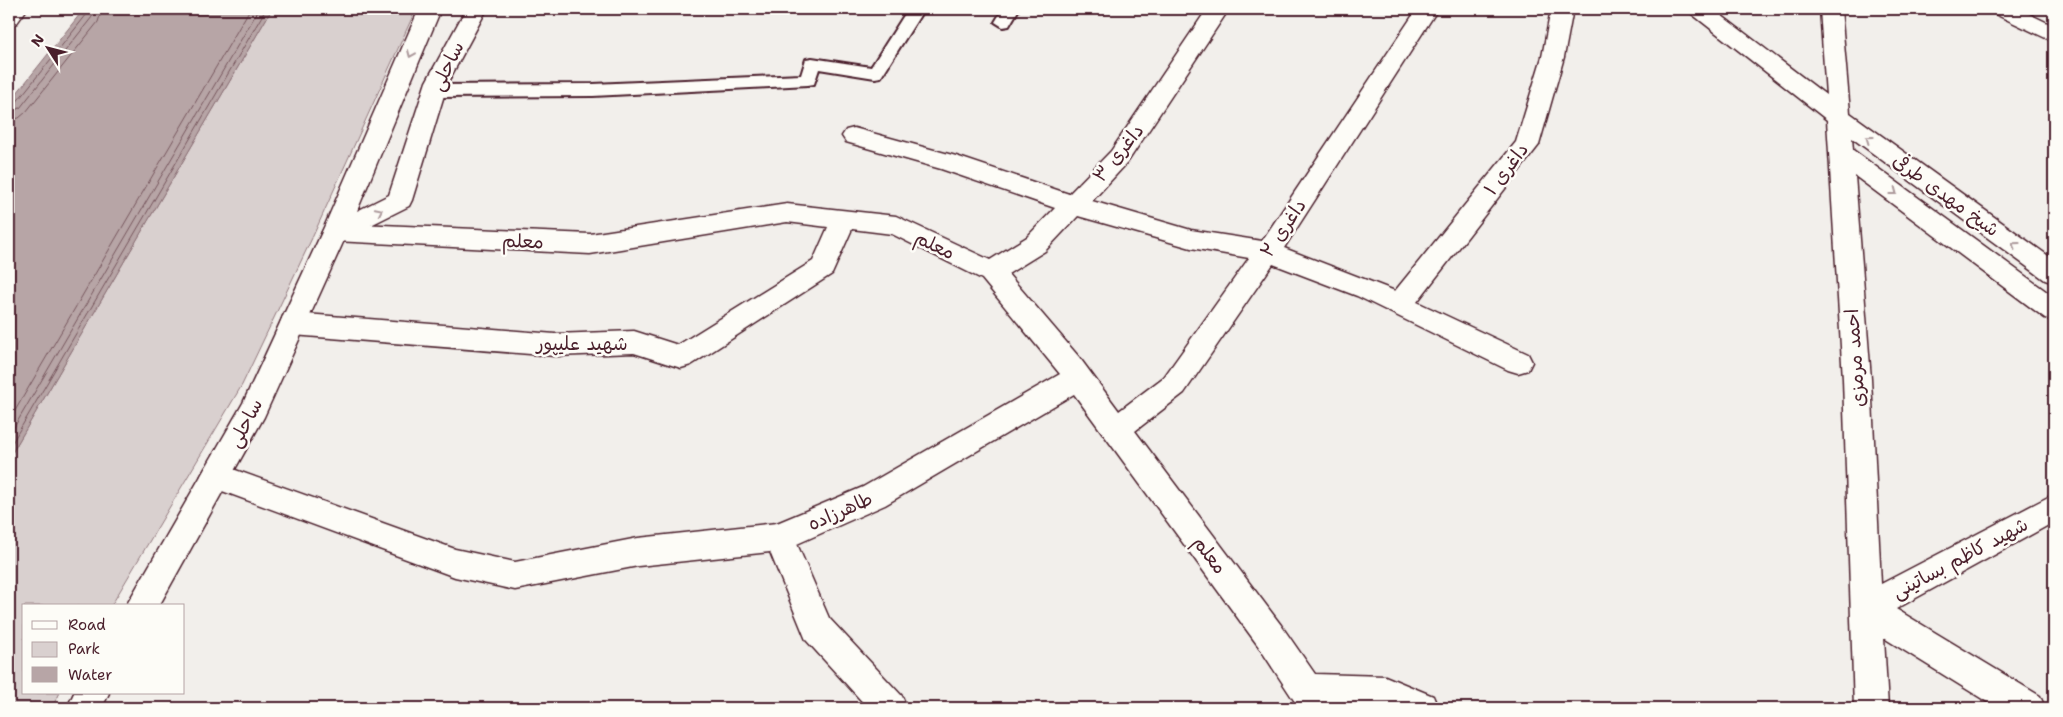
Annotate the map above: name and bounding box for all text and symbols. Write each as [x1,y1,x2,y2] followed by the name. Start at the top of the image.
[22,22,72,72] north arrow
[27,31,48,50] text: N
[424,37,470,95] street label: ساحلی
[407,49,417,58] one-way arrow
[1087,119,1149,187] street label: داغری ۳
[1865,136,1875,145] one-way arrow
[1478,138,1534,200] street label: داغری ۱
[1888,148,2004,242] street label: شیخ مهدی طرفی
[1888,187,1897,195] one-way arrow
[1254,194,1312,262] street label: داغری ۲
[373,207,382,217] one-way arrow
[910,225,959,267] street label: معلم
[501,227,544,257] street label: معلم
[2011,242,2021,251] one-way arrow
[1839,308,1871,408] street label: احمد مرمزی
[534,331,628,356] street label: شهید علیپور
[222,394,268,452] street label: ساحلی
[804,486,876,536] street label: طاهرزاده
[1888,512,2033,606] street label: شهید کاظم بساتینی
[1186,531,1233,580] street label: معلم
[22,604,185,694] legend
[68,615,106,635] text: Road
[68,639,100,659] text: Park
[68,665,112,685] text: Water

